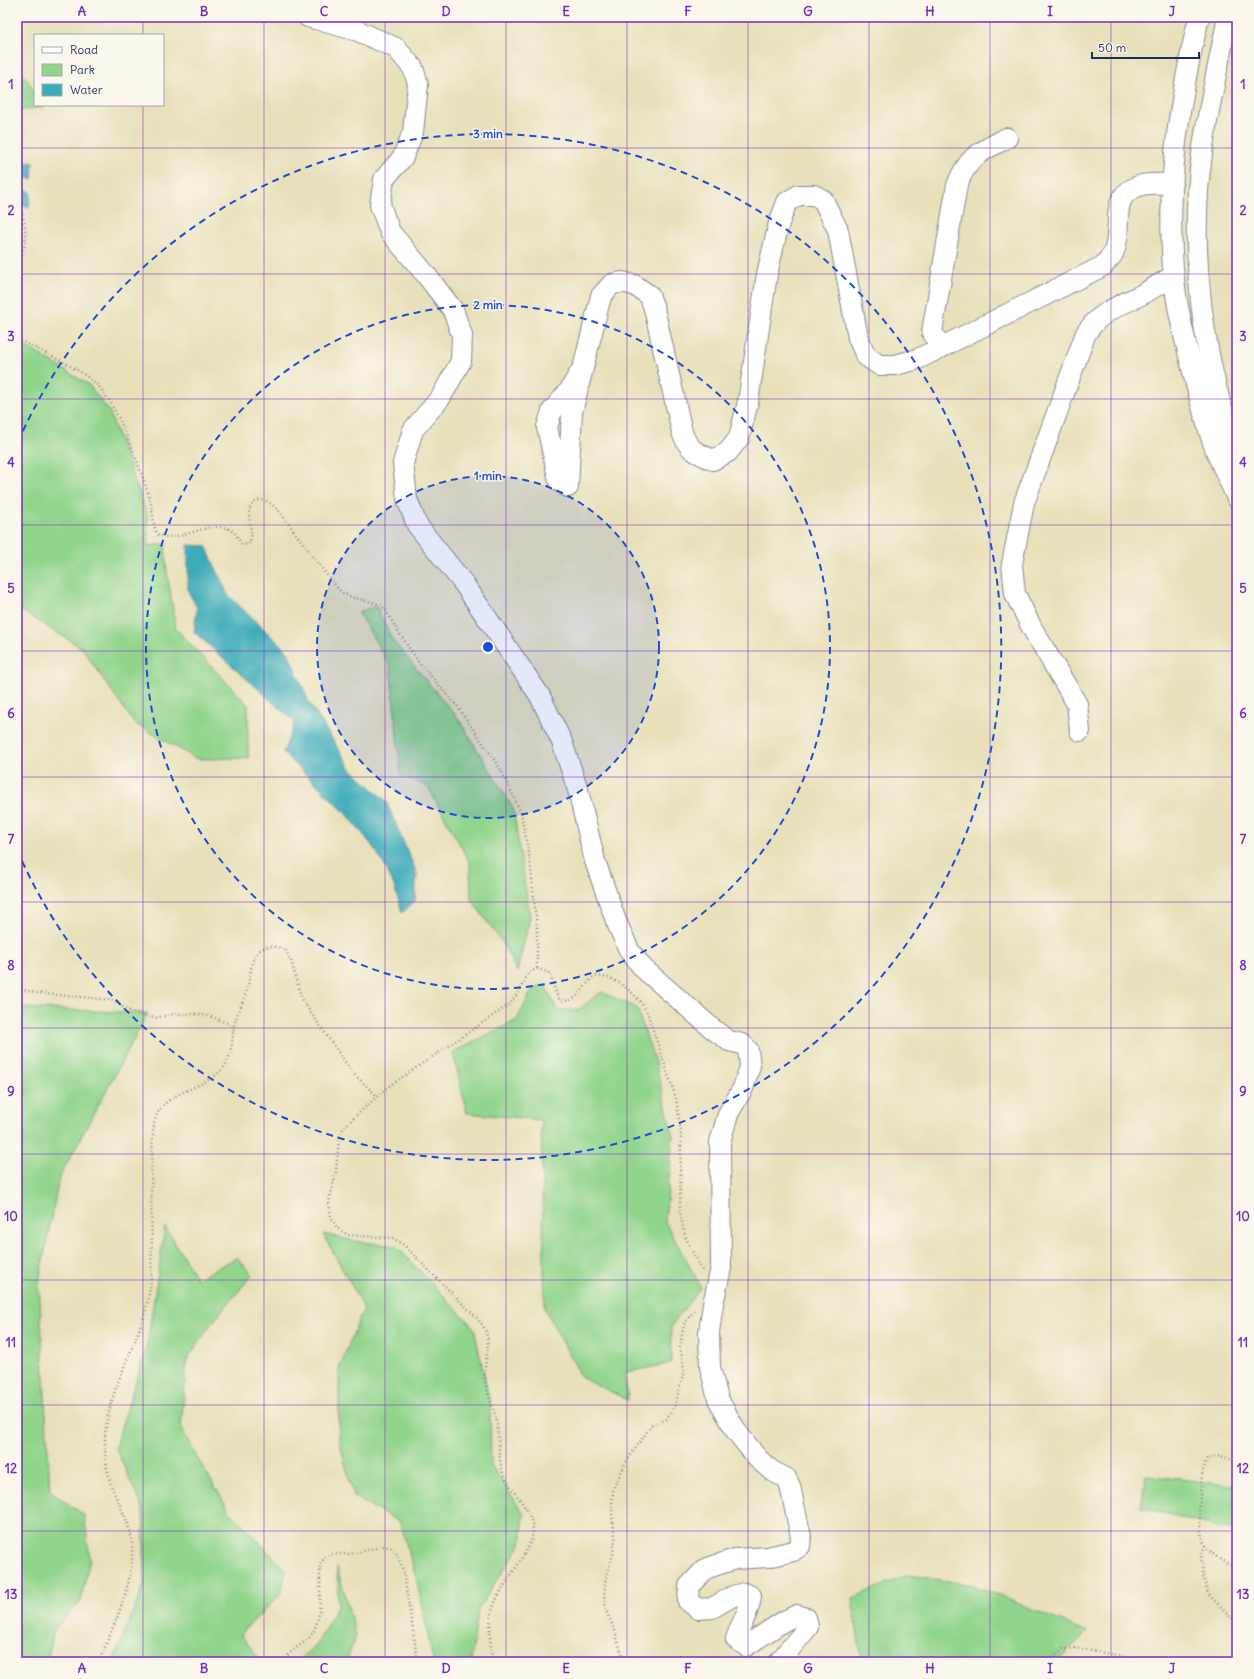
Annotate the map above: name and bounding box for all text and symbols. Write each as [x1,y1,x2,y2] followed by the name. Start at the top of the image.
[78,3,87,20] text: A
[200,3,209,20] text: B
[320,3,329,20] text: C
[441,3,451,20] text: D
[562,3,570,20] text: E
[684,3,692,20] text: F
[803,3,813,20] text: G
[925,3,935,20] text: H
[1047,3,1053,20] text: I
[1169,3,1176,20] text: J
[34,34,164,106] legend
[1092,34,1199,60] scale bar
[1098,40,1127,55] text: 50 m
[70,42,98,57] text: Road
[70,62,95,77] text: Park
[8,76,14,93] text: 1
[1240,76,1246,93] text: 1
[70,82,103,97] text: Water
[473,126,503,141] text: 3 min
[7,202,15,219] text: 2
[1239,202,1247,219] text: 2
[473,297,503,312] text: 2 min
[7,328,15,345] text: 3
[1239,328,1247,345] text: 3
[7,454,15,471] text: 4
[1239,454,1247,471] text: 4
[474,468,502,483] text: 1 min
[7,580,15,597] text: 5
[1239,580,1247,597] text: 5
[481,640,495,654] centre of rings
[7,705,15,722] text: 6
[1239,705,1247,722] text: 6
[8,831,15,848] text: 7
[1240,831,1247,848] text: 7
[7,957,15,974] text: 8
[1239,957,1247,974] text: 8
[7,1083,15,1100] text: 9
[1239,1083,1247,1100] text: 9
[4,1208,18,1225] text: 10
[1236,1208,1250,1225] text: 10
[6,1334,16,1351] text: 11
[1238,1334,1248,1351] text: 11
[5,1460,17,1477] text: 12
[1237,1460,1249,1477] text: 12
[5,1586,17,1603] text: 13
[1237,1586,1249,1603] text: 13
[78,1660,87,1677] text: A
[200,1660,209,1677] text: B
[320,1660,329,1677] text: C
[441,1660,451,1677] text: D
[562,1660,570,1677] text: E
[684,1660,692,1677] text: F
[803,1660,813,1677] text: G
[925,1660,935,1677] text: H
[1047,1660,1053,1677] text: I
[1169,1660,1176,1677] text: J

